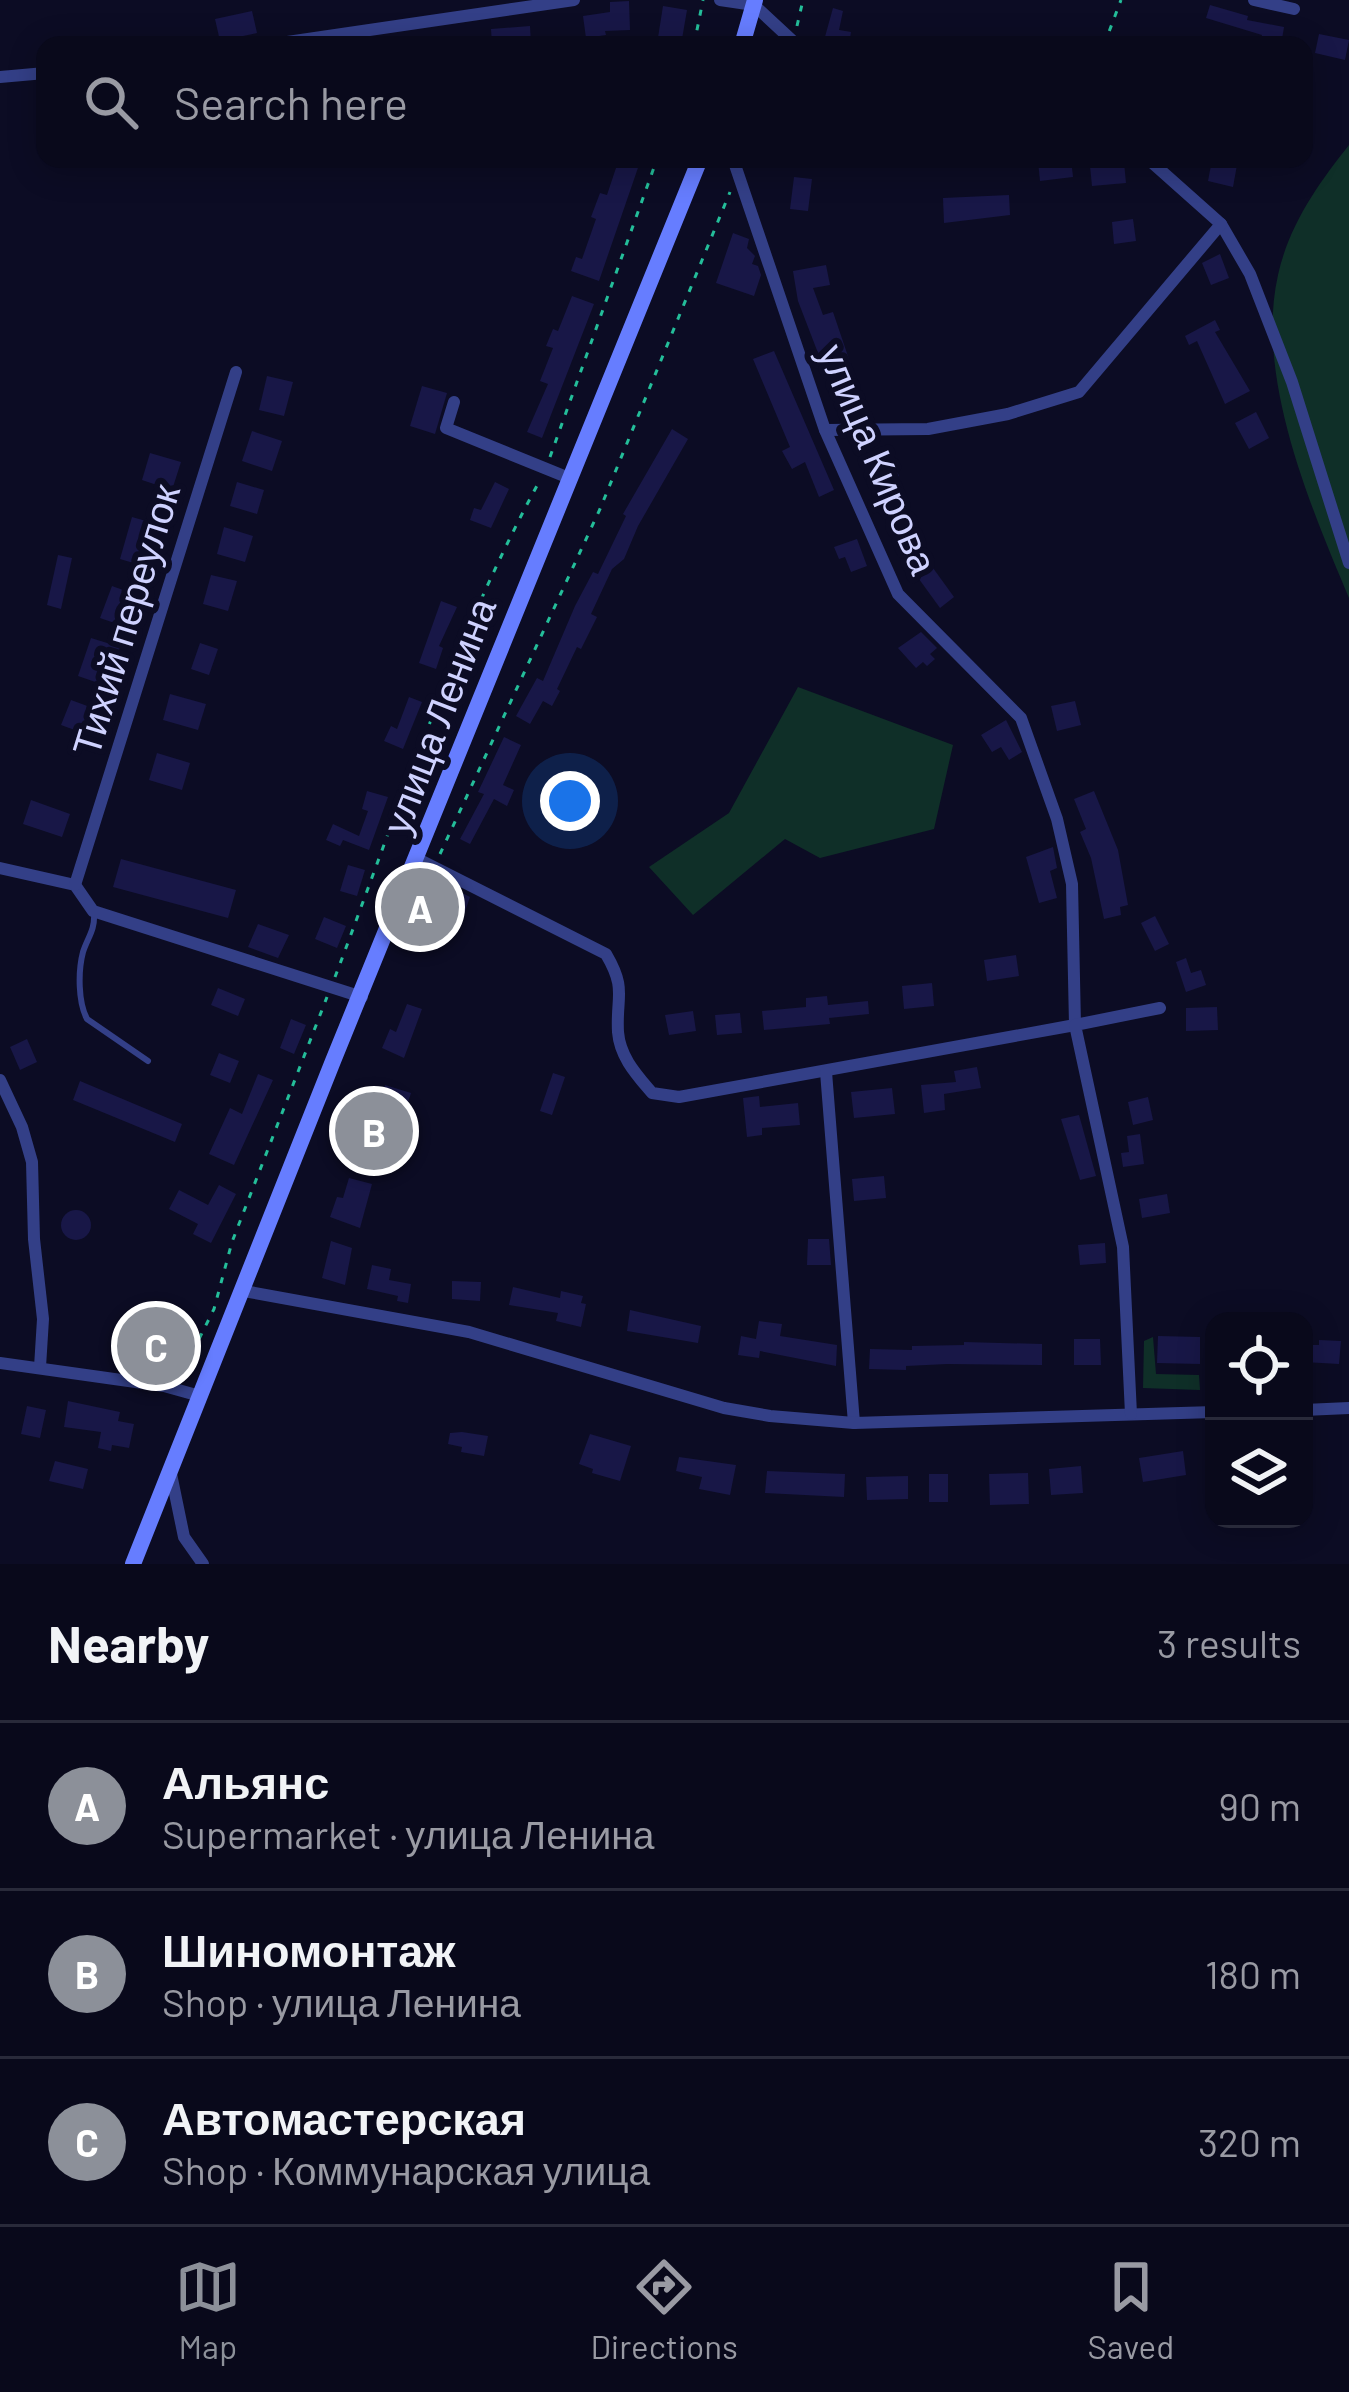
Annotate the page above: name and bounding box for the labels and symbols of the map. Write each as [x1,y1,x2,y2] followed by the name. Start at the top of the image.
[810,337,949,581] street label: улица Кирова
[61,477,188,761] street label: Тихий переулок
[371,591,504,840] street label: улица Ленина
[540,771,600,831] your location
[381,862,459,952] pin: A
[335,1086,413,1176] pin: B
[117,1301,195,1391] pin: C

